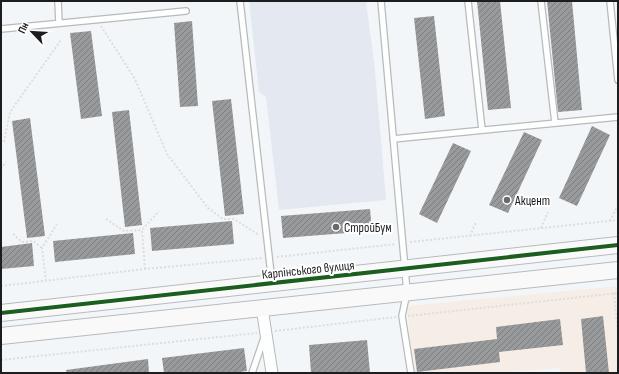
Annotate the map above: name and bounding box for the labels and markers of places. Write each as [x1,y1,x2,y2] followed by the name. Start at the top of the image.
[514,193,550,209] place label: Акцент
[502,195,512,205] marker: Акцент
[344,220,392,236] place label: СтройБум
[331,222,341,232] marker: СтройБум

